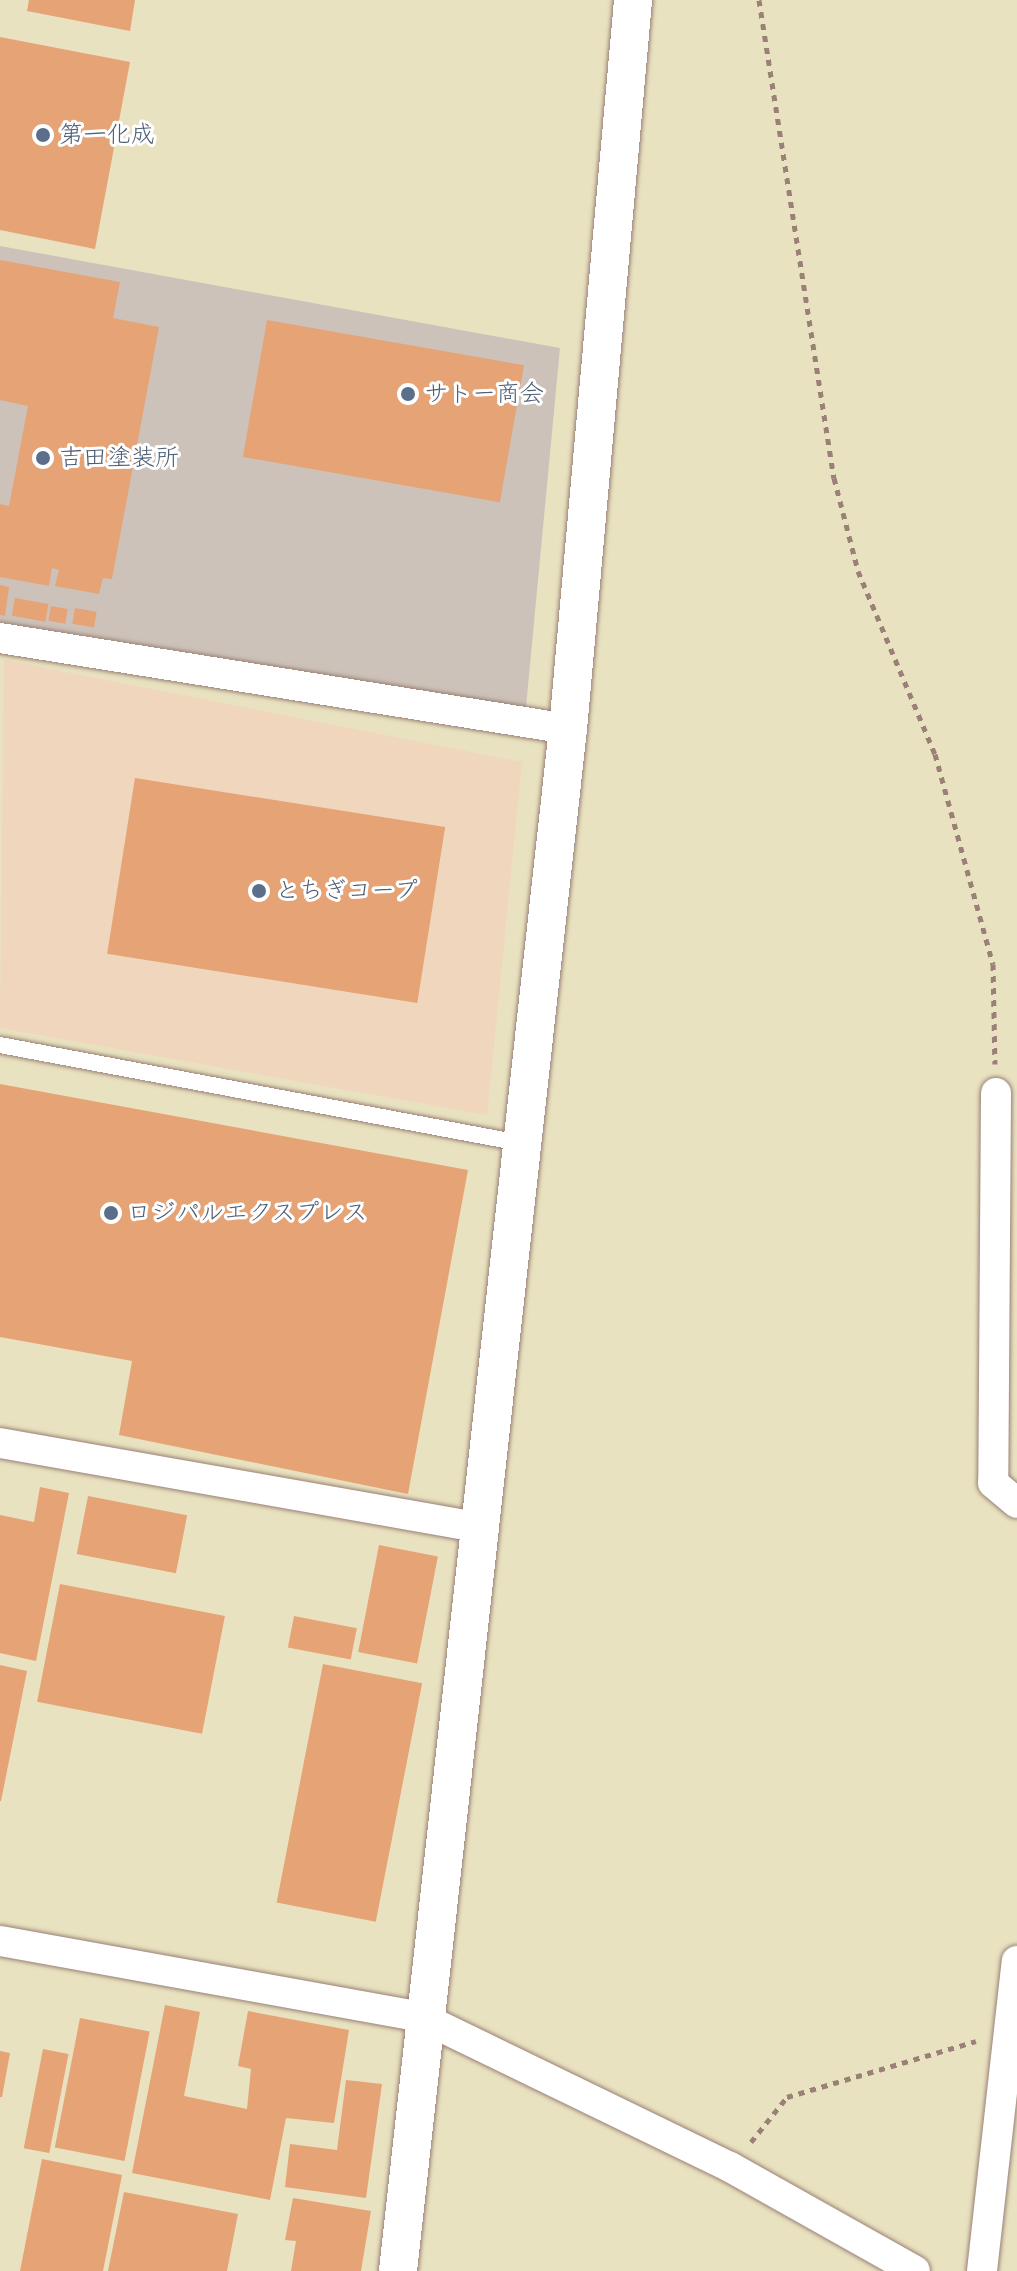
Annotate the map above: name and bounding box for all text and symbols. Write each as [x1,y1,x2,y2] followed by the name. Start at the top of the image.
[59,121,155,149] place label: 第一化成
[34,126,52,144] marker: 第一化成
[424,380,544,408] place label: サトー商会
[399,385,417,403] marker: サトー商会
[59,444,179,472] place label: 吉田塗装所
[34,449,52,467] marker: 吉田塗装所
[275,877,419,905] place label: とちぎコープ
[250,882,268,900] marker: とちぎコープ
[127,1199,367,1227] place label: ロジパルエクスプレス
[102,1204,120,1222] marker: ロジパルエクスプレス

